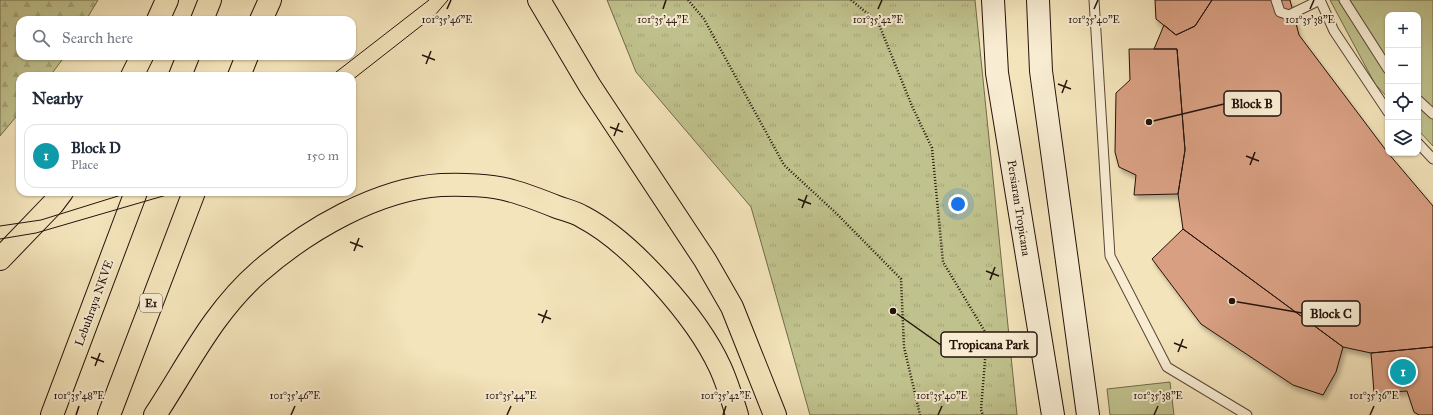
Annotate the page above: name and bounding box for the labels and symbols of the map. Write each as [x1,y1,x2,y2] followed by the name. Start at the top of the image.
[422,14,472,26] text: 101°35'46"E
[637,14,689,26] text: 101°35'44"E
[853,14,903,26] text: 101°35'42"E
[1068,14,1120,26] text: 101°35'40"E
[1285,14,1335,26] text: 101°35'38"E
[1224,91,1281,116] callout: Block B
[1231,96,1273,112] text: Block B
[1005,159,1034,258] street label: Persiaran Tropicana
[948,194,968,214] your location
[72,258,116,348] street label: Lebuhraya NKVE
[140,294,162,312] road number: E1
[1302,301,1360,326] callout: Block C
[1310,306,1352,322] text: Block C
[941,332,1037,357] callout: Tropicana Park
[948,337,1030,353] text: Tropicana Park
[1390,357,1416,387] pin: 1
[53,390,105,402] text: 101°35'48"E
[270,390,320,402] text: 101°35'46"E
[485,390,537,402] text: 101°35'44"E
[701,390,751,402] text: 101°35'42"E
[916,390,968,402] text: 101°35'40"E
[1133,390,1183,402] text: 101°35'38"E
[1349,390,1399,402] text: 101°35'36"E

